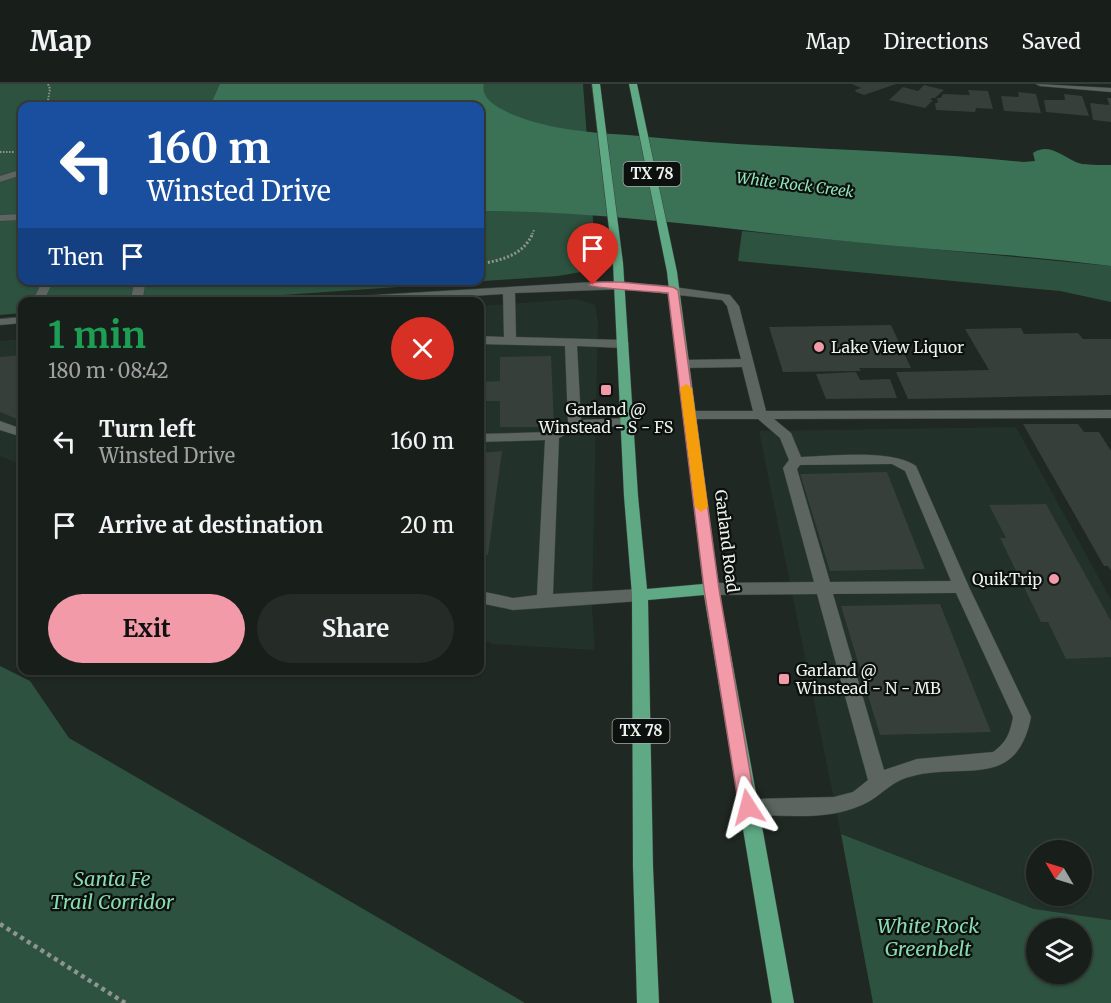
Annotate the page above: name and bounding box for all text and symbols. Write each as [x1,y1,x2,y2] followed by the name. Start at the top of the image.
[30,23,92,59] text: Map
[806,28,850,55] text: Map
[883,28,988,55] text: Directions
[1021,28,1081,55] text: Saved
[147,122,271,174] text: 160 m
[48,126,126,204] icon: left
[624,162,680,186] road number: TX 78
[735,168,856,201] water label: White Rock Creek
[147,174,331,208] text: Winsted Drive
[567,223,618,285] pin
[576,232,609,265] icon: arrive
[116,240,149,273] icon: arrive
[48,243,104,271] text: Then
[48,313,146,358] text: 1 min
[391,317,454,380] button: close
[831,337,964,357] place label: Lake View Liquor
[812,340,826,354] marker: Lake View Liquor
[48,358,169,383] text: 180 m · 08:42
[599,383,613,397] marker: Garland @ Winstead - S - FS
[538,399,673,437] place label: Garland @ Winstead - S - FS
[99,415,196,443] text: Turn left
[48,425,81,458] icon: left
[390,427,454,455] text: 160 m
[99,443,235,468] text: Winsted Drive
[711,488,743,594] street label: Garland Road
[48,509,81,542] icon: arrive
[99,511,323,539] text: Arrive at destination
[400,511,454,539] text: 20 m
[972,569,1042,589] place label: QuikTrip
[1047,572,1061,586] marker: QuikTrip
[48,594,245,663] button: Exit
[257,594,454,663] button: Share
[795,660,941,698] place label: Garland @ Winstead - N - MB
[777,672,791,686] marker: Garland @ Winstead - N - MB
[612,719,670,743] road number: TX 78
[716,775,780,839] position arrow
[1026,840,1092,906] north arrow
[1026,840,1092,984] map controls
[50,866,175,914] park label: Santa Fe Trail Corridor
[877,913,979,961] park label: White Rock Greenbelt
[1026,918,1092,984] button: layers

